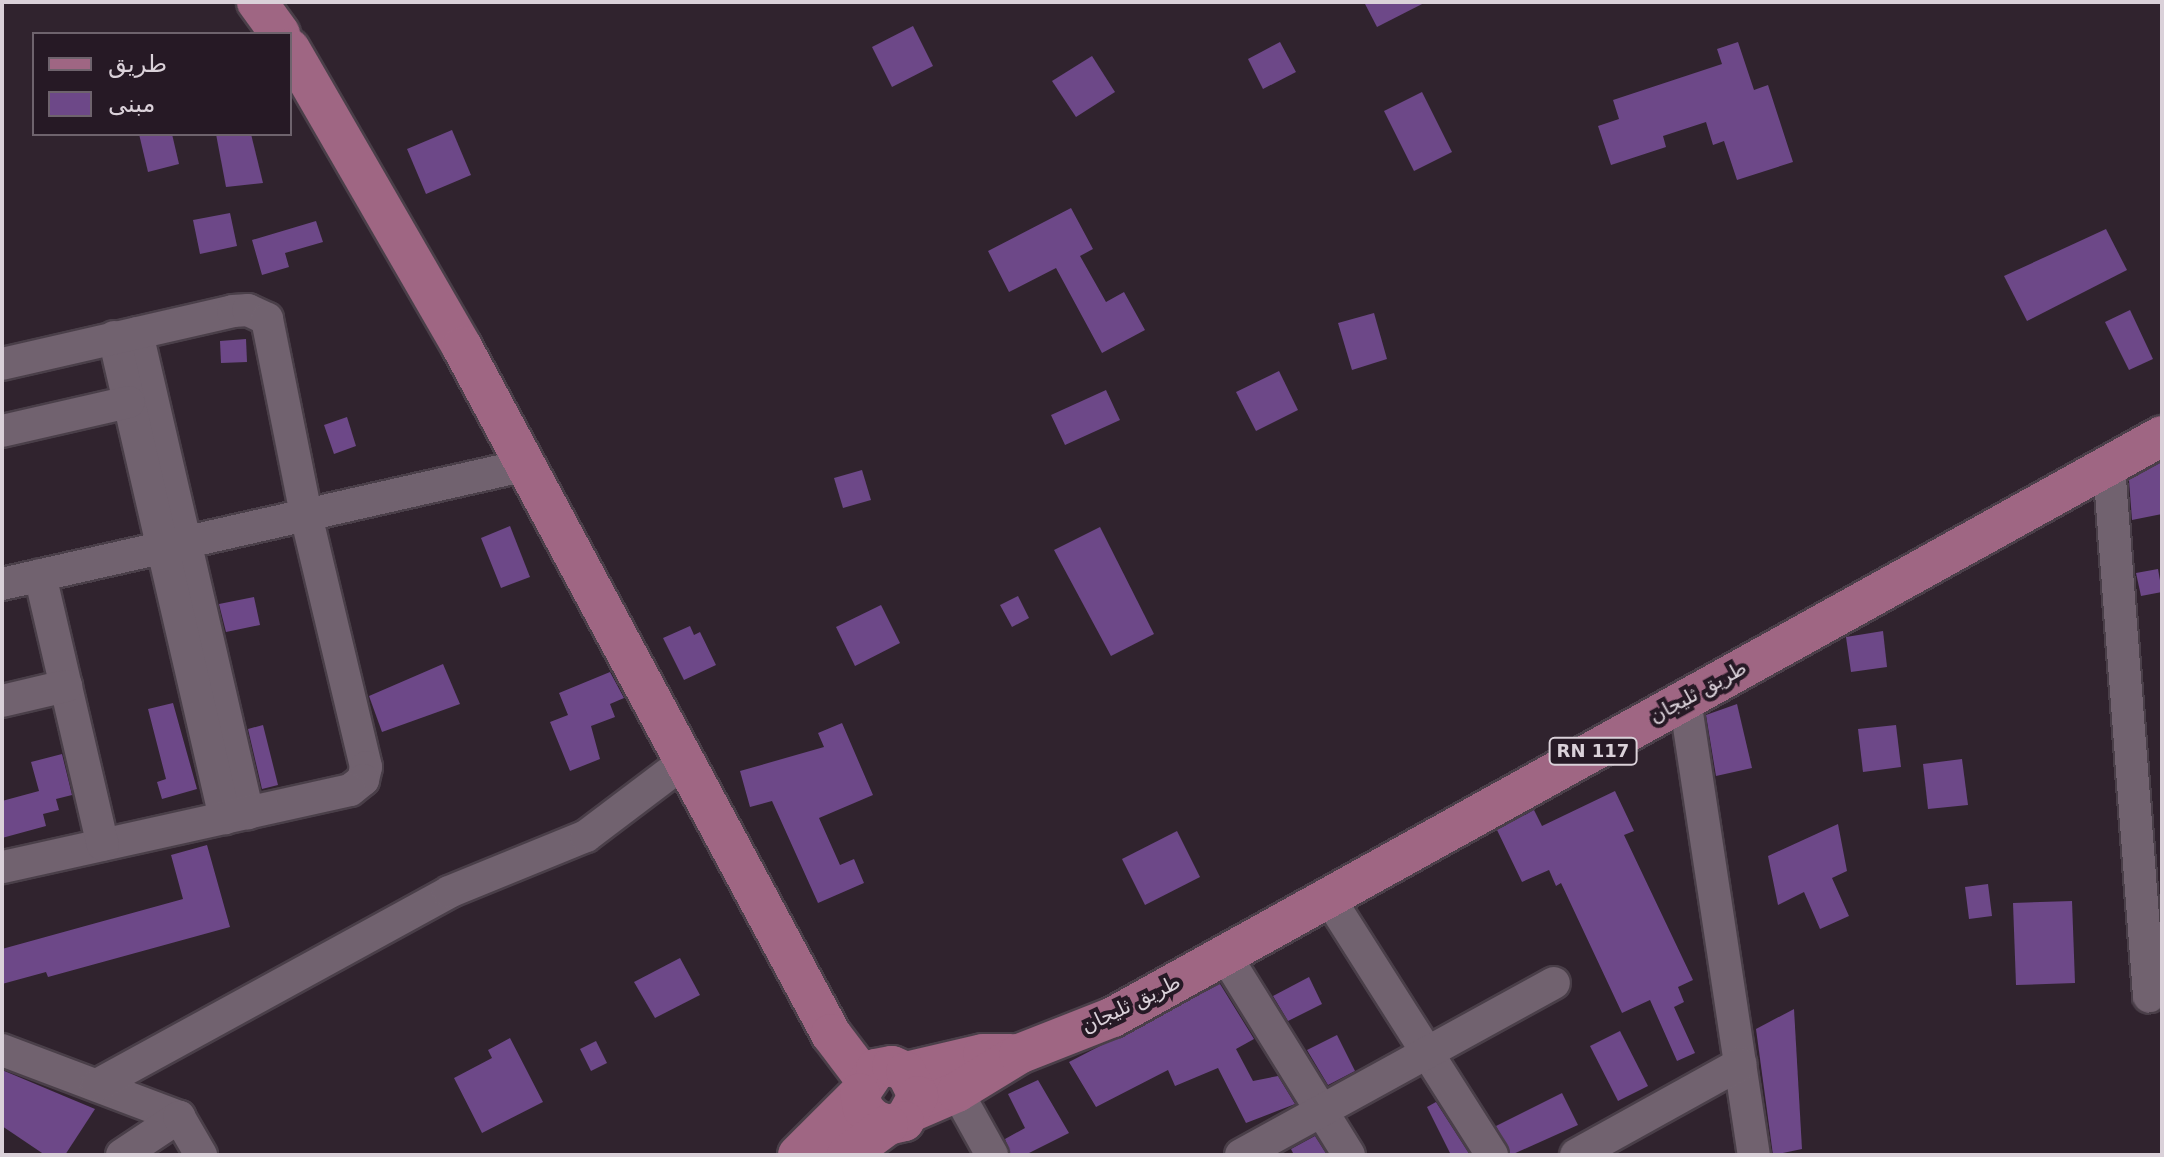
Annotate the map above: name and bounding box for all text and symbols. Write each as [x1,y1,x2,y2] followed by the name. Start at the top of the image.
[32,32,292,136] legend
[108,50,167,78] text: طريق
[108,90,155,118] text: مبنى
[1645,655,1751,729] street label: طريق ثليجان
[1547,737,1639,765] road number: RN 117
[1077,970,1185,1038] street label: طريق ثليجان

